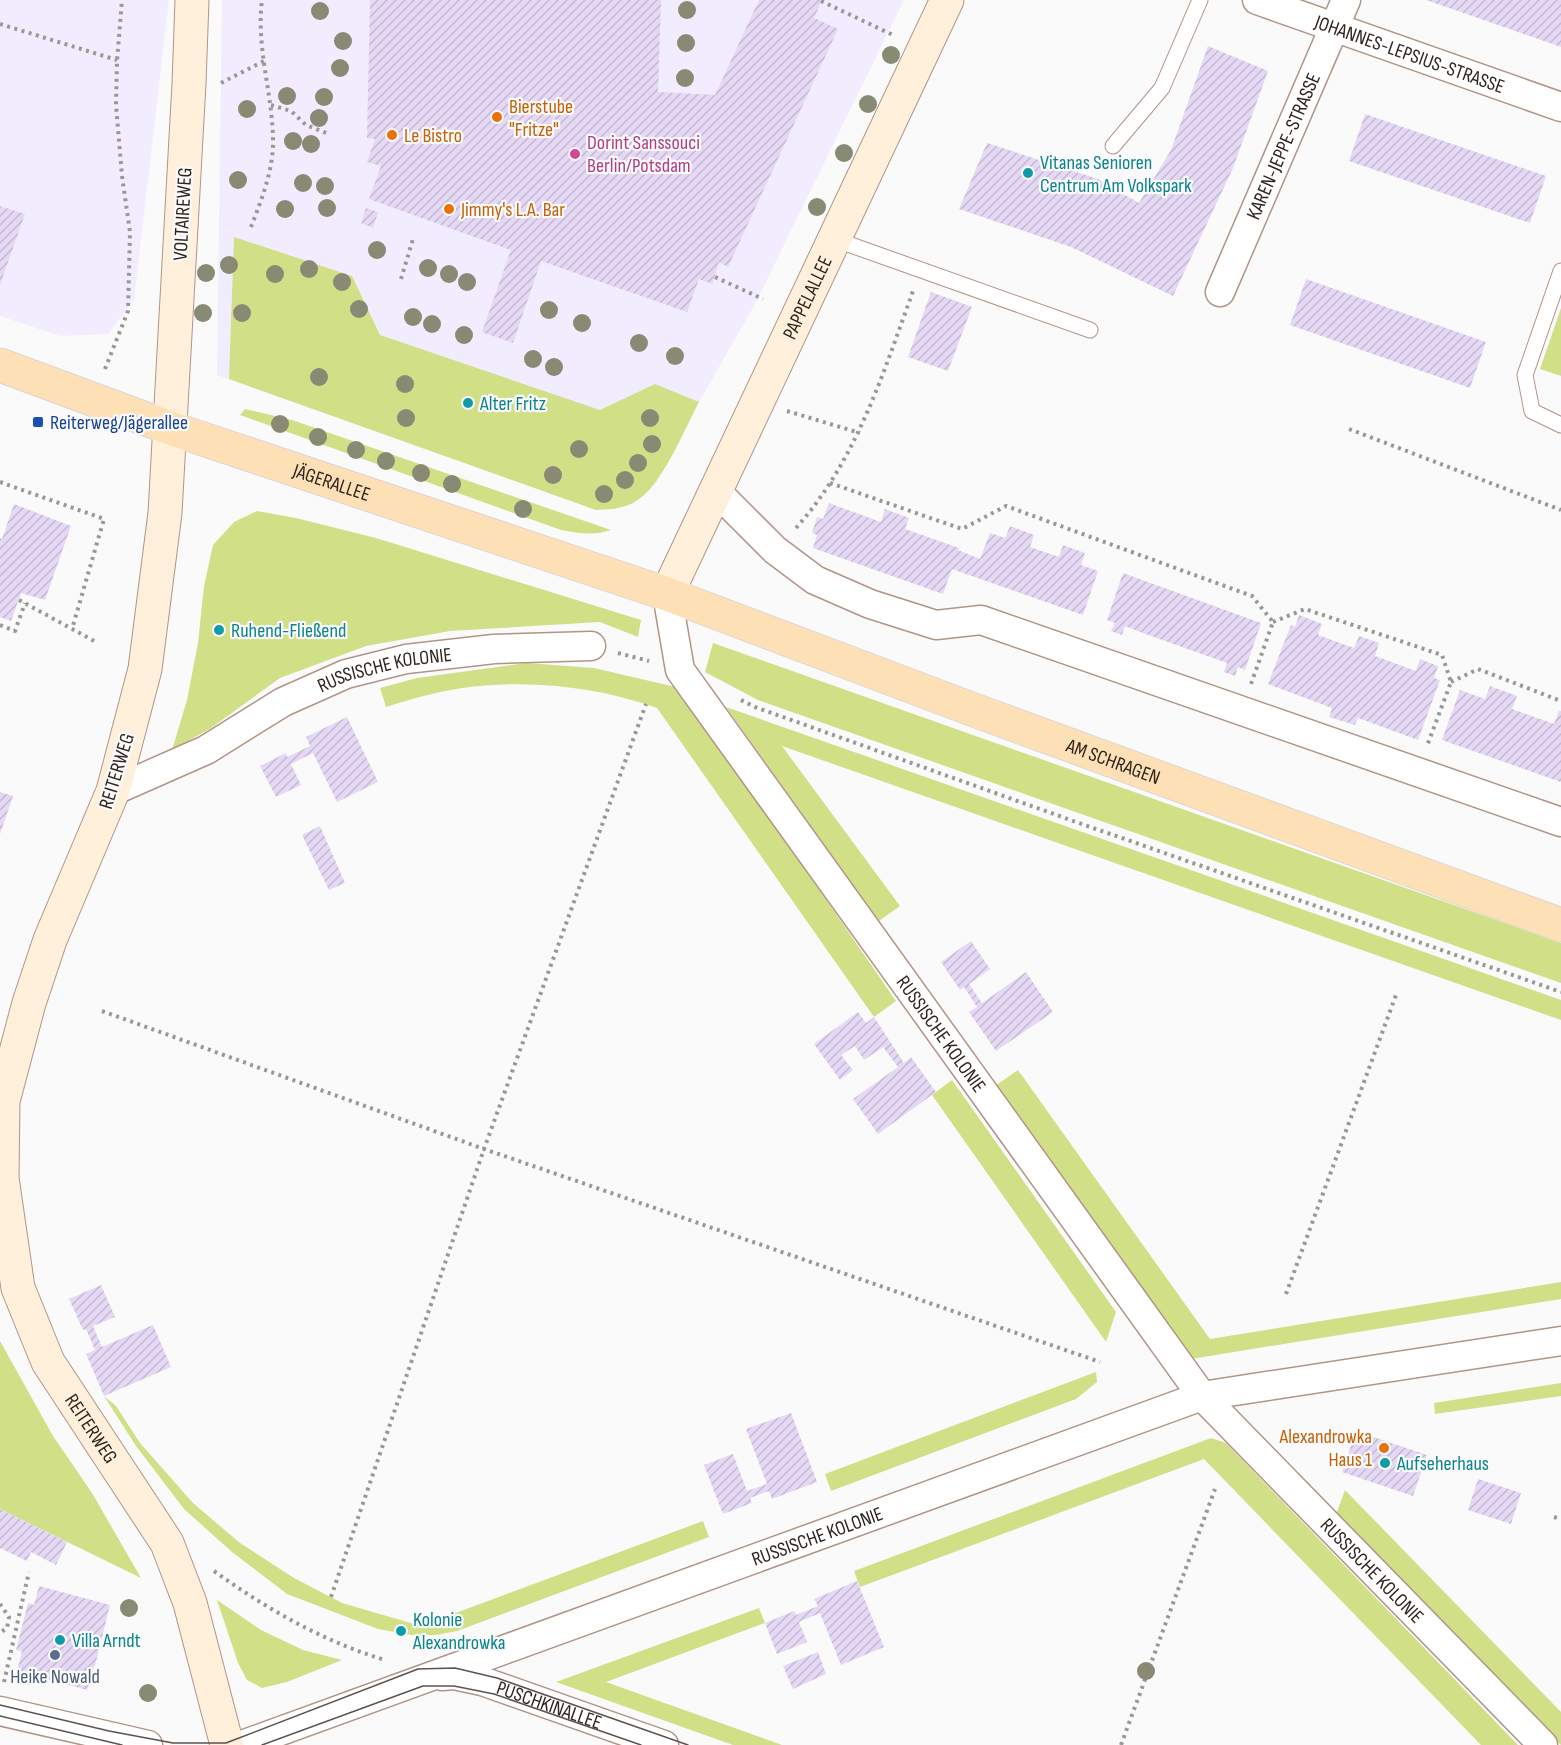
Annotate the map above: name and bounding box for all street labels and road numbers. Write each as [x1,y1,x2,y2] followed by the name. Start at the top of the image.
[1311,10,1507,99] street label: JOHANNES-LEPSIUS-STRASSE
[1242,70,1326,223] street label: KAREN-JEPPE-STRASSE
[169,167,197,261] street label: VOLTAIREWEG
[778,252,838,343] street label: PAPPELALLEE
[289,459,373,507] street label: JÄGERALLEE
[314,643,453,698] street label: RUSSISCHE KOLONIE
[94,730,140,812] street label: REITERWEG
[1062,734,1163,790] street label: AM SCHRAGEN
[891,971,991,1097] street label: RUSSISCHE KOLONIE
[59,1390,122,1468] street label: REITERWEG
[749,1502,886,1572] street label: RUSSISCHE KOLONIE
[1315,1513,1428,1629] street label: RUSSISCHE KOLONIE
[493,1676,605,1735] street label: PUSCHKINALLEE

